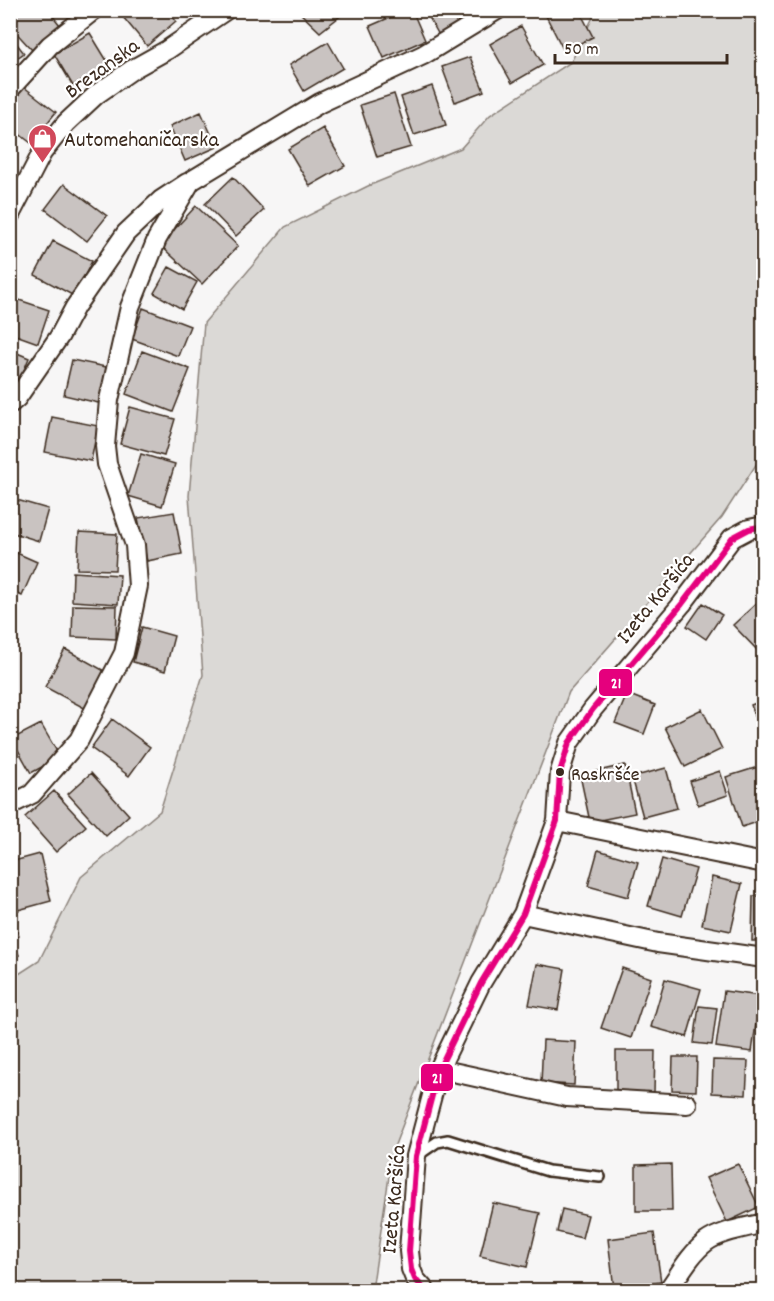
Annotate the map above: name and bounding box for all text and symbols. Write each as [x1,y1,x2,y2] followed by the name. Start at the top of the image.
[555,27,728,65] scale bar
[59,32,147,108] street label: Brezanska
[564,38,599,63] text: 50 m
[27,122,59,164] shop icon: Automehaničarska
[64,126,219,157] place label: Automehaničarska
[610,546,704,652] street label: Izeta Karšića
[598,668,633,697] line badge: 21
[611,673,621,696] text: 21
[571,762,640,790] place label: Raskršće
[554,766,566,778] marker: Raskršće
[420,1063,454,1092] line badge: 21
[432,1068,442,1091] text: 21
[375,1143,416,1255] street label: Izeta Karšića

